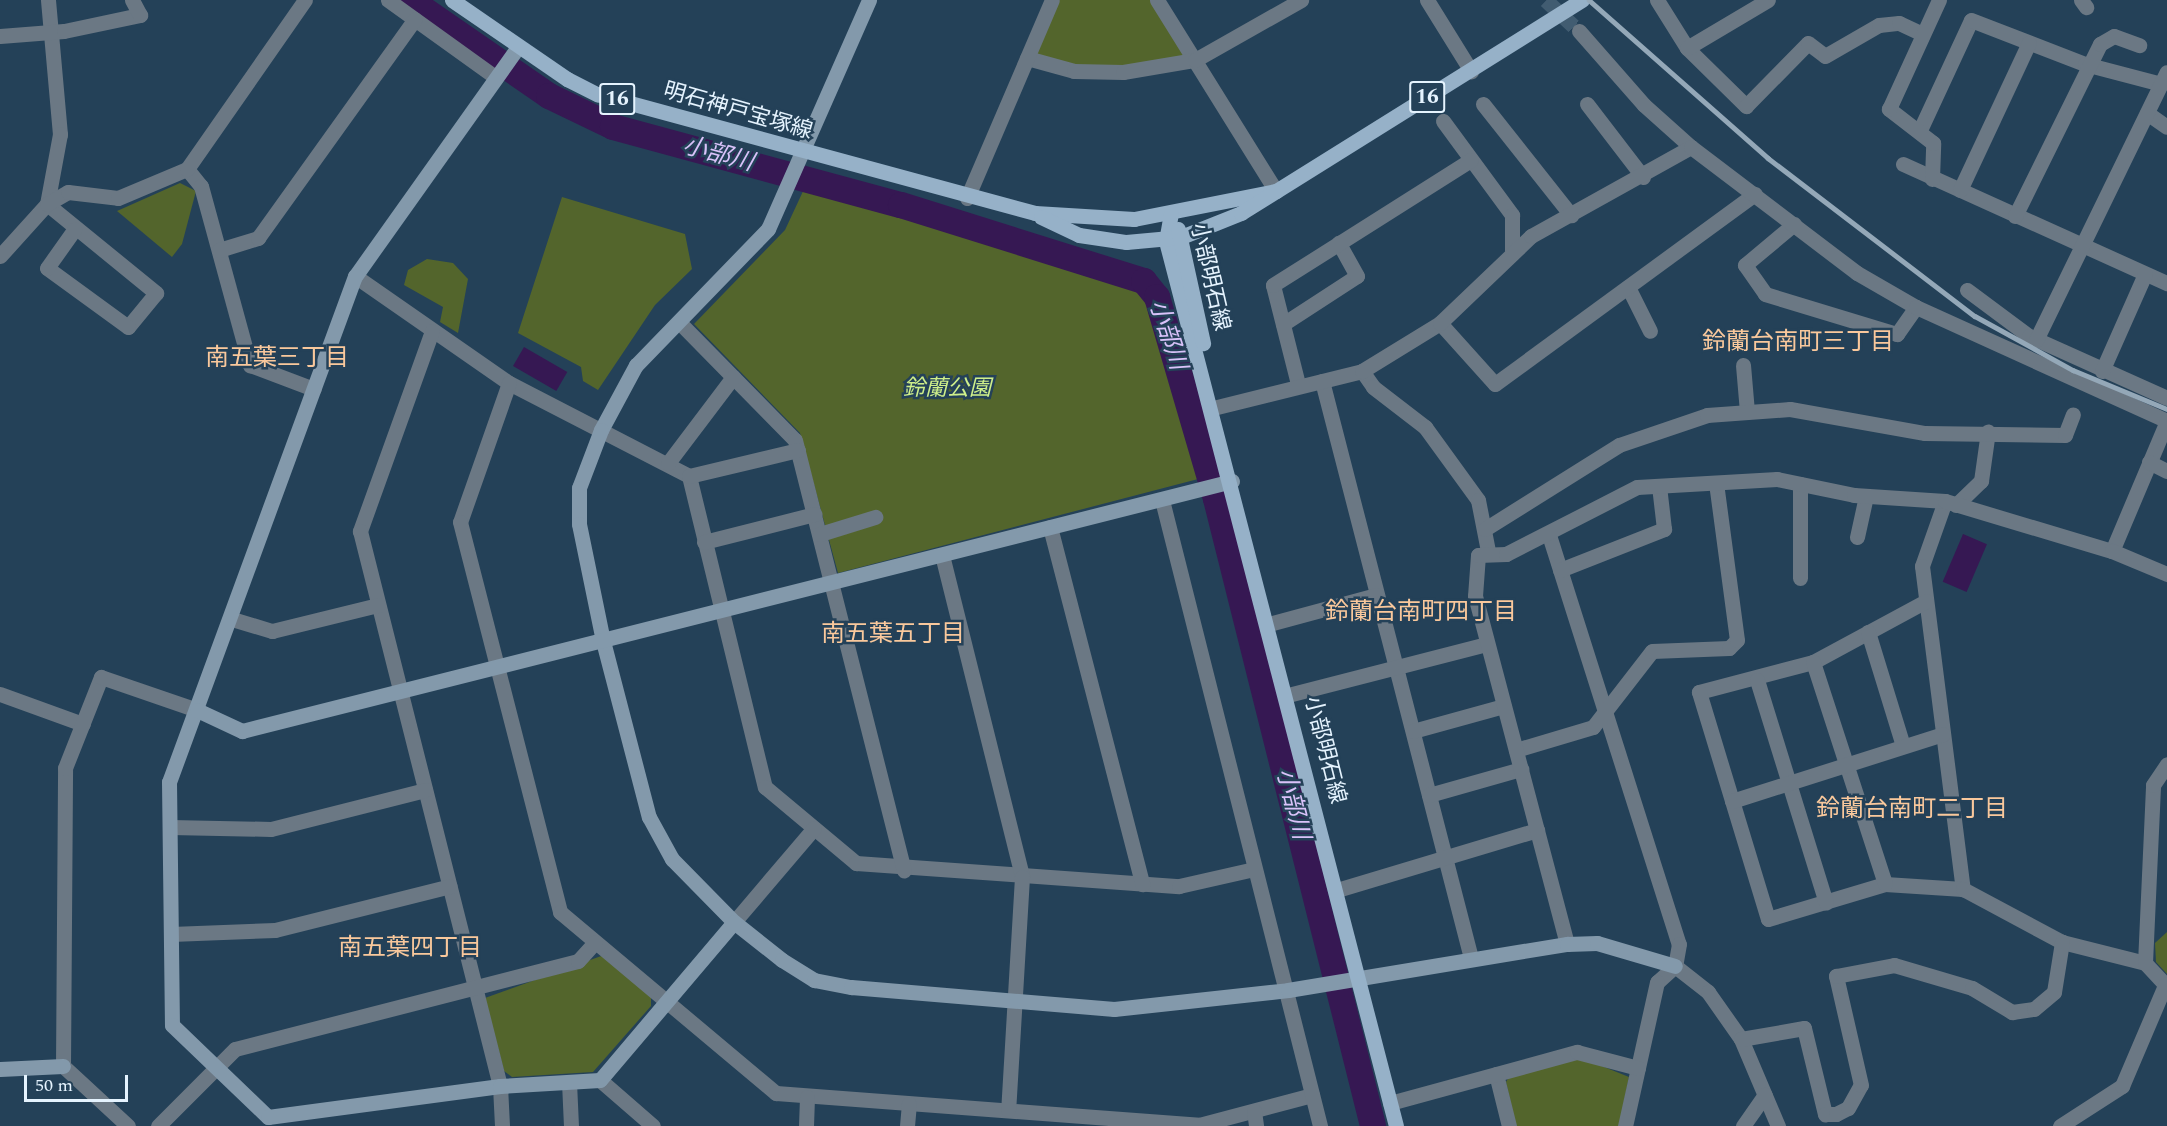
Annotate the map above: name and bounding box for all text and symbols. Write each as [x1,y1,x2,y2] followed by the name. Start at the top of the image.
[660,77,816,145] street label: 明石神戸宝塚線
[1409,79,1445,115] road number: 16
[599,81,635,117] road number: 16
[679,132,757,178] water label: 小部川
[1185,220,1235,334] street label: 小部明石線
[1142,296,1192,374] water label: 小部川
[1702,329,1894,357] district label: 鈴蘭台南町三丁目
[205,345,349,373] district label: 南五葉三丁目
[903,376,991,402] park label: 鈴蘭公園
[1325,599,1517,627] district label: 鈴蘭台南町四丁目
[821,621,965,649] district label: 南五葉五丁目
[1299,693,1351,807] street label: 小部明石線
[1269,766,1315,842] water label: 小部川
[1816,796,2008,824] district label: 鈴蘭台南町二丁目
[338,935,482,963] district label: 南五葉四丁目
[27,1063,130,1101] scale bar
[35,1072,73,1099] text: 50 m

